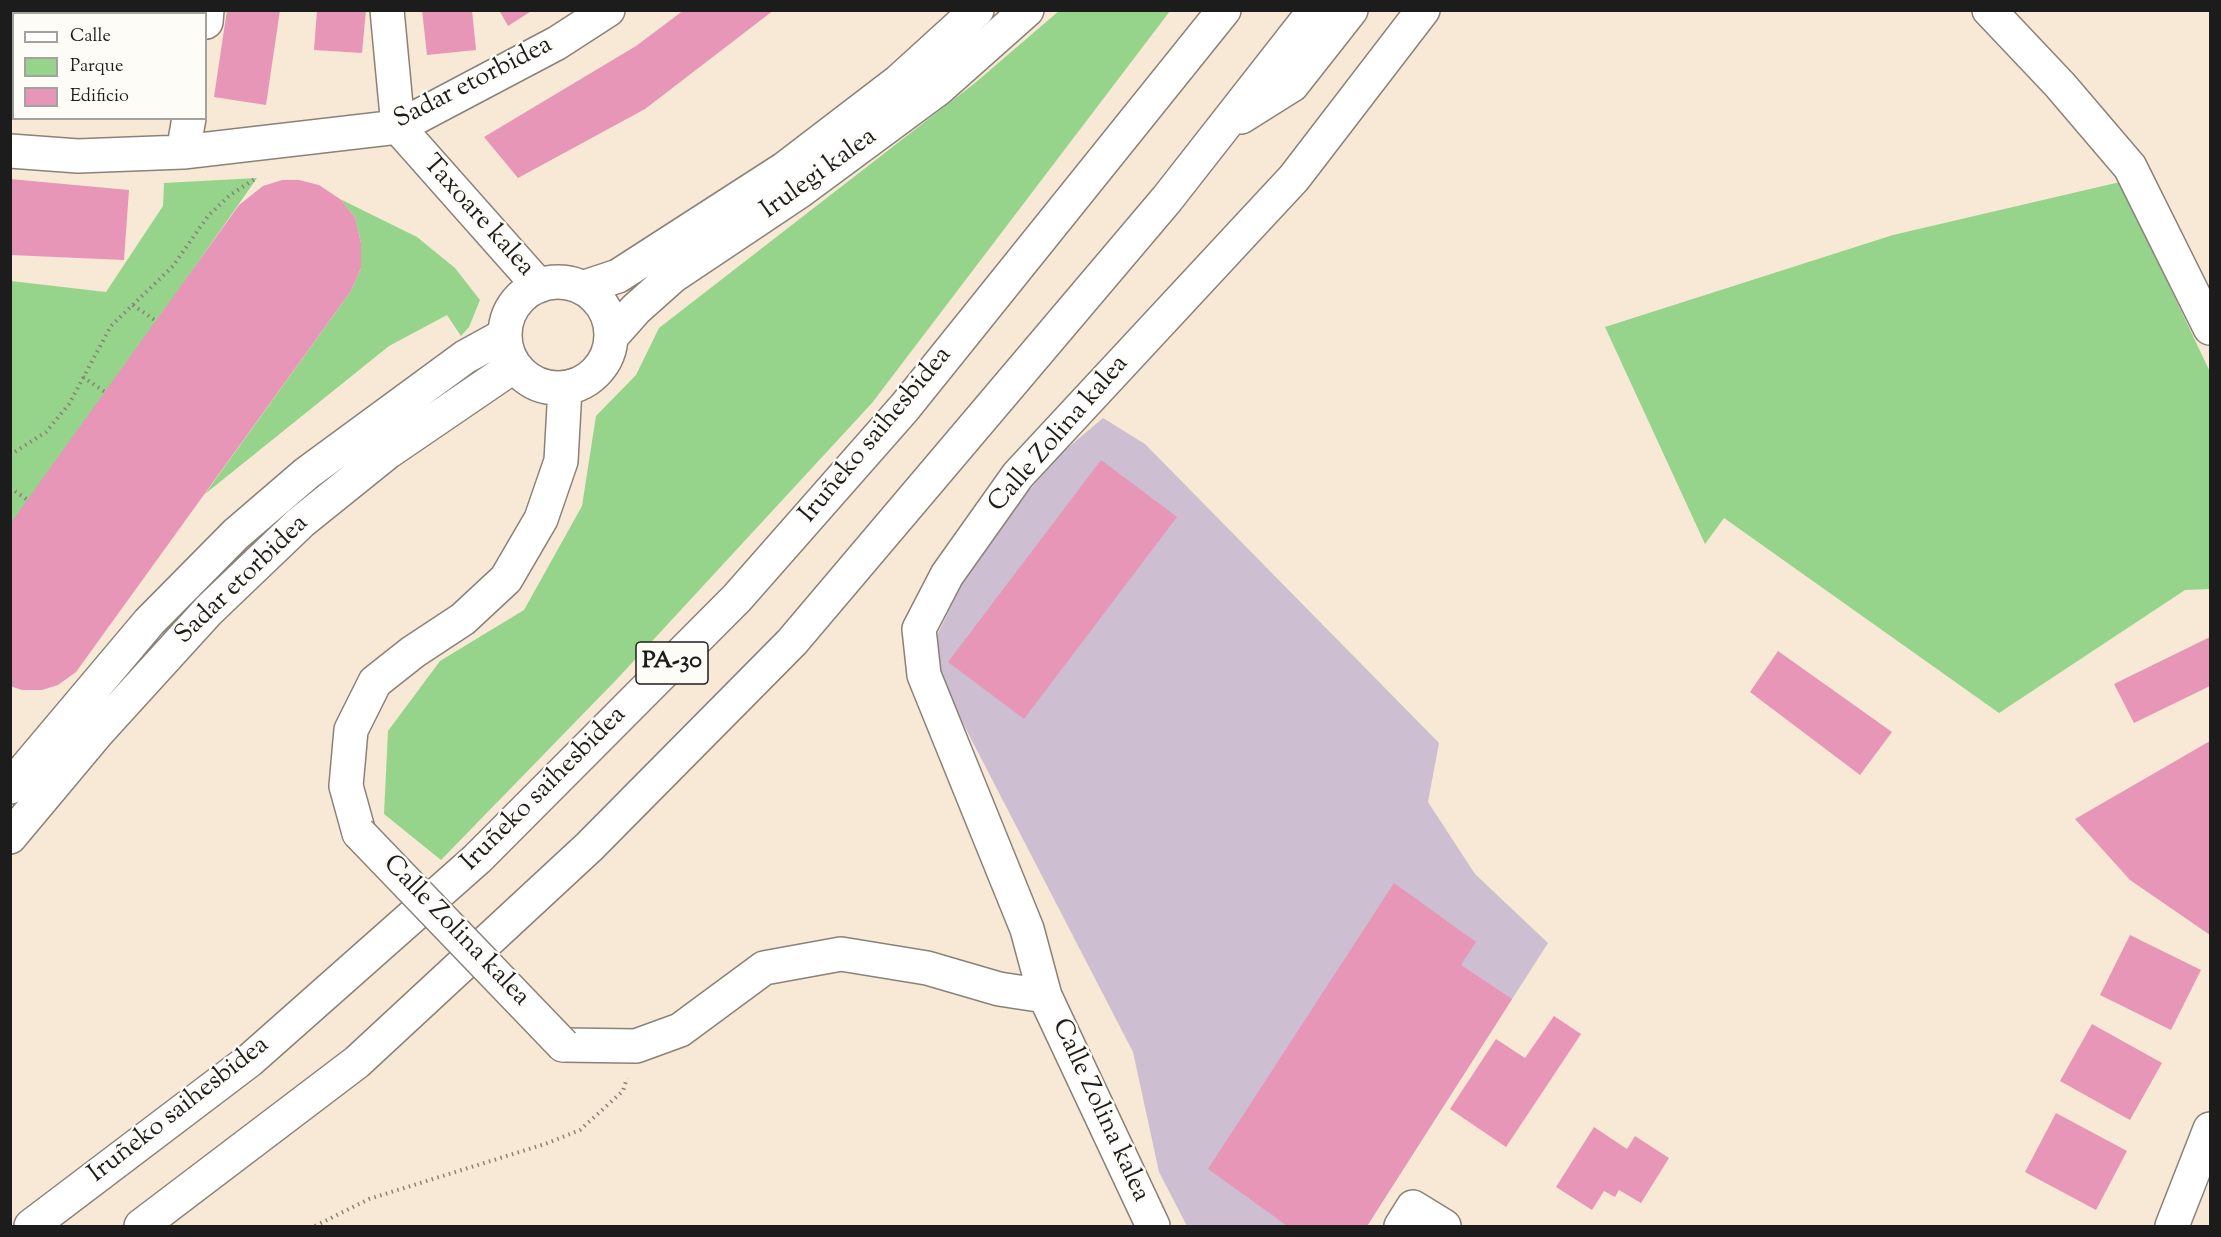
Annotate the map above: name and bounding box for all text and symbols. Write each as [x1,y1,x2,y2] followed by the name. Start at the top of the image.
[12,12,207,120] legend
[70,24,111,50] text: Calle
[390,31,558,137] street label: Sadar etorbidea
[70,54,123,80] text: Parque
[70,84,129,110] text: Edificio
[756,123,884,227] street label: Irulegi kalea
[414,150,540,284] street label: Taxoare kalea
[794,342,960,530] street label: Iruñeko saihesbidea
[983,350,1137,520] street label: Calle Zolina kalea
[170,510,316,652] street label: Sadar etorbidea
[636,642,708,684] road number: PA-30
[456,701,634,879] street label: Iruñeko saihesbidea
[375,850,535,1014] street label: Calle Zolina kalea
[1043,1015,1155,1207] street label: Calle Zolina kalea
[84,1031,276,1191] street label: Iruñeko saihesbidea

